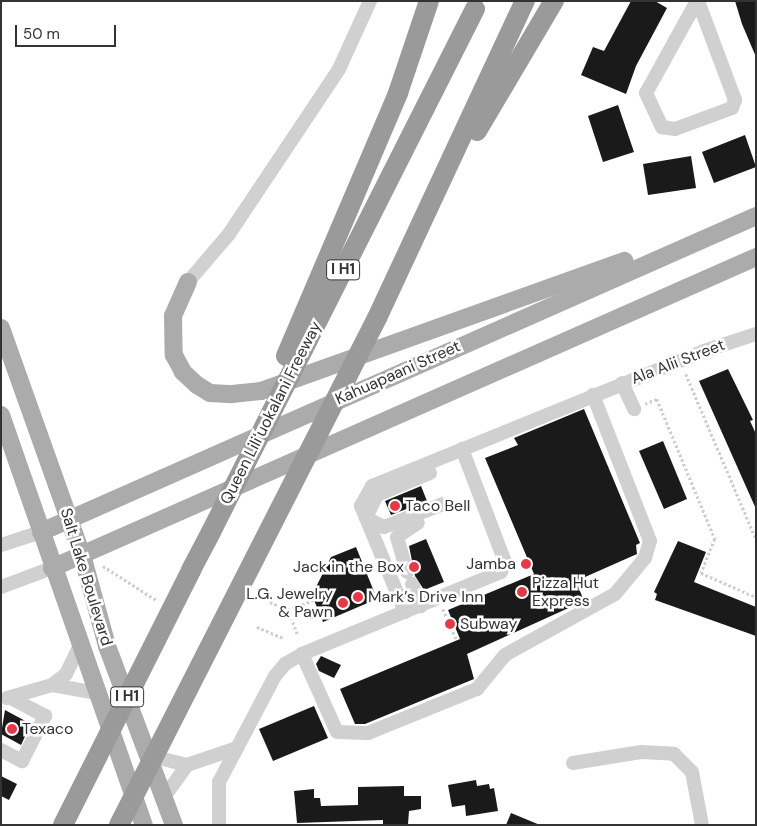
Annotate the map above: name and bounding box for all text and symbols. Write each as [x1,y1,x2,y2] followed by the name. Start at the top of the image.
[18,15,119,47] scale bar
[23,24,60,44] text: 50 m
[326,258,360,282] road number: I H1
[216,318,326,508] street label: Queen Liliʻuokalani Freeway
[629,335,727,389] street label: Ala Alii Street
[333,337,463,409] street label: Kahuapaani Street
[405,496,470,516] place label: Taco Bell
[389,500,401,512] marker: Taco Bell
[56,506,116,648] street label: Salt Lake Boulevard
[466,554,516,574] place label: Jamba
[293,557,404,577] place label: Jack in the Box
[520,558,532,570] marker: Jamba
[408,561,420,573] marker: Jack in the Box
[532,573,599,611] place label: Pizza Hut Express
[246,584,333,622] place label: L.G. Jewelry & Pawn
[516,586,528,598] marker: Pizza Hut Express
[368,587,483,607] place label: Mark’s Drive Inn
[352,591,364,603] marker: Mark’s Drive Inn
[337,597,349,609] marker: L.G. Jewelry & Pawn
[460,614,517,634] place label: Subway
[444,618,456,630] marker: Subway
[110,684,144,710] road number: I H1
[22,719,73,739] place label: Texaco
[6,723,18,735] marker: Texaco

